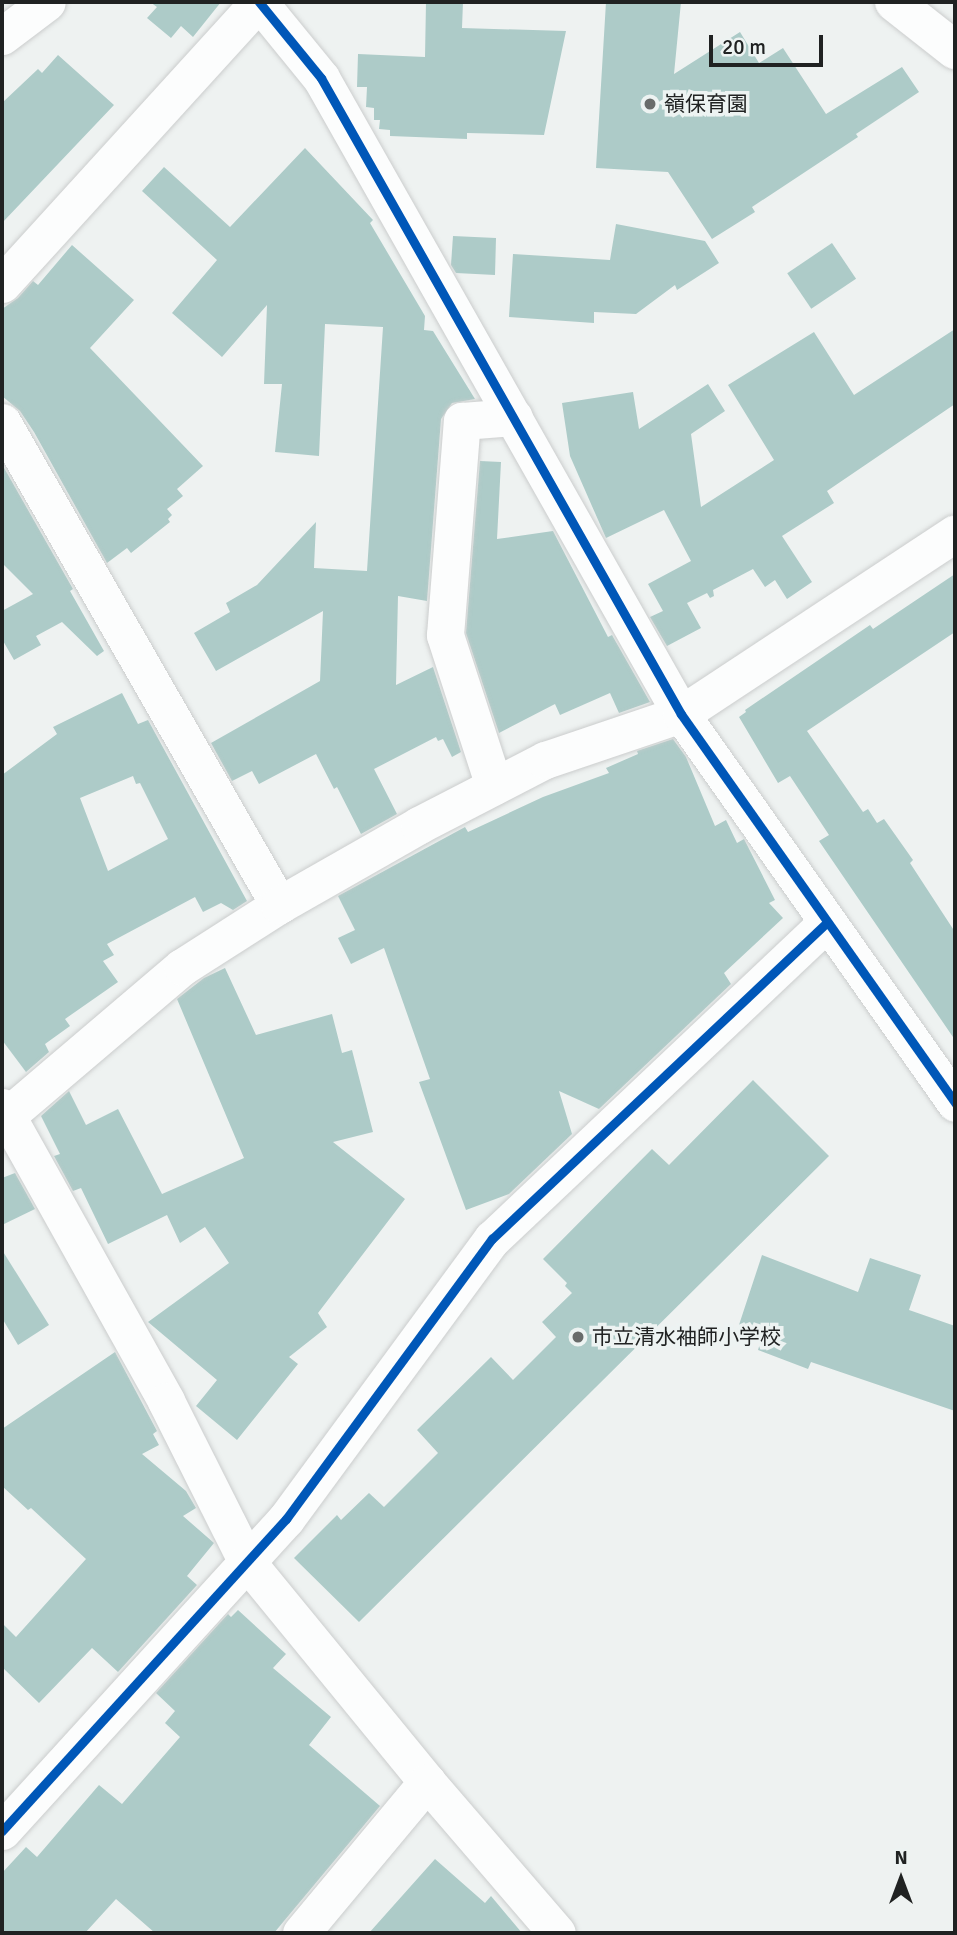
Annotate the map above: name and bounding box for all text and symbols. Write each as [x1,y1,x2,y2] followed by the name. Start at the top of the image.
[712,21,826,65] scale bar
[722,34,766,60] text: 20 m
[664,91,748,117] place label: 嶺保育園
[642,96,658,112] marker: 嶺保育園
[592,1324,781,1350] place label: 市立清水袖師小学校
[570,1329,586,1345] marker: 市立清水袖師小学校
[866,1844,936,1914] north arrow
[894,1846,908,1870] text: N

